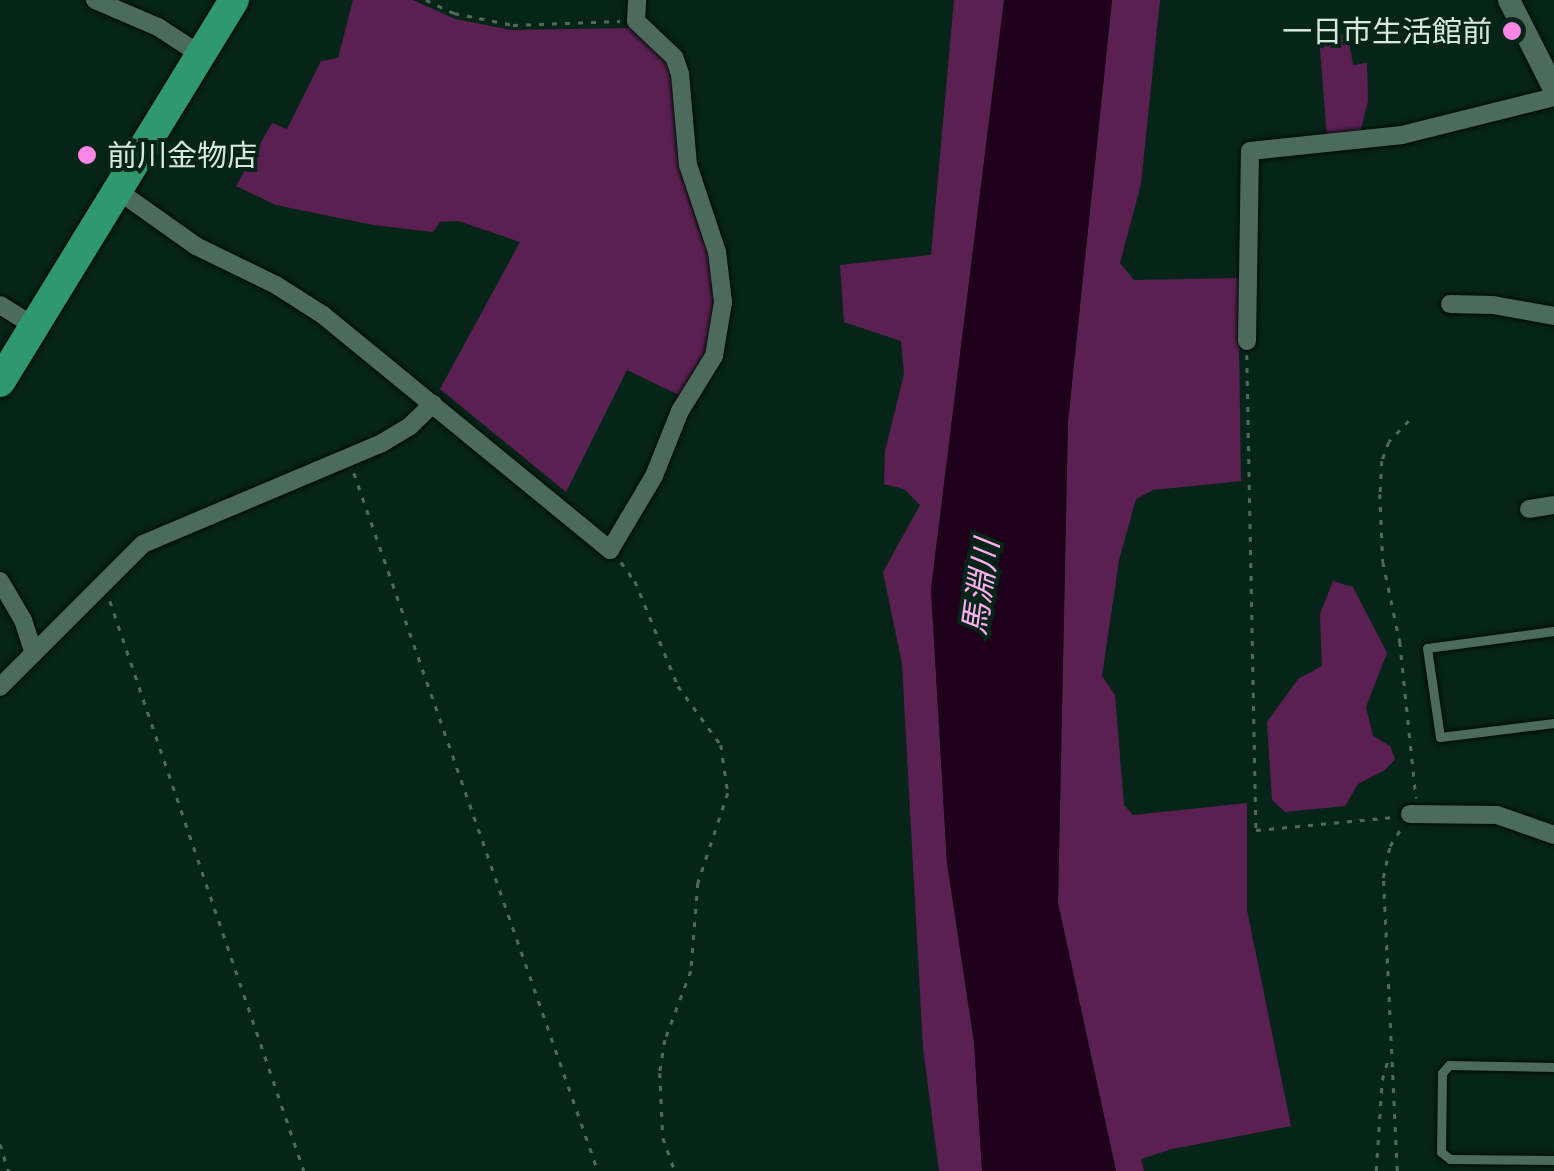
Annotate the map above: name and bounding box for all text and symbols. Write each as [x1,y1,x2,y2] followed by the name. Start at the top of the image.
[1282,13,1492,49] place label: 一日市生活館前
[1501,20,1523,42] marker: 一日市生活館前
[107,137,257,173] place label: 前川金物店
[76,144,98,166] marker: 前川金物店
[954,537,1006,637] water label: 馬淵川

